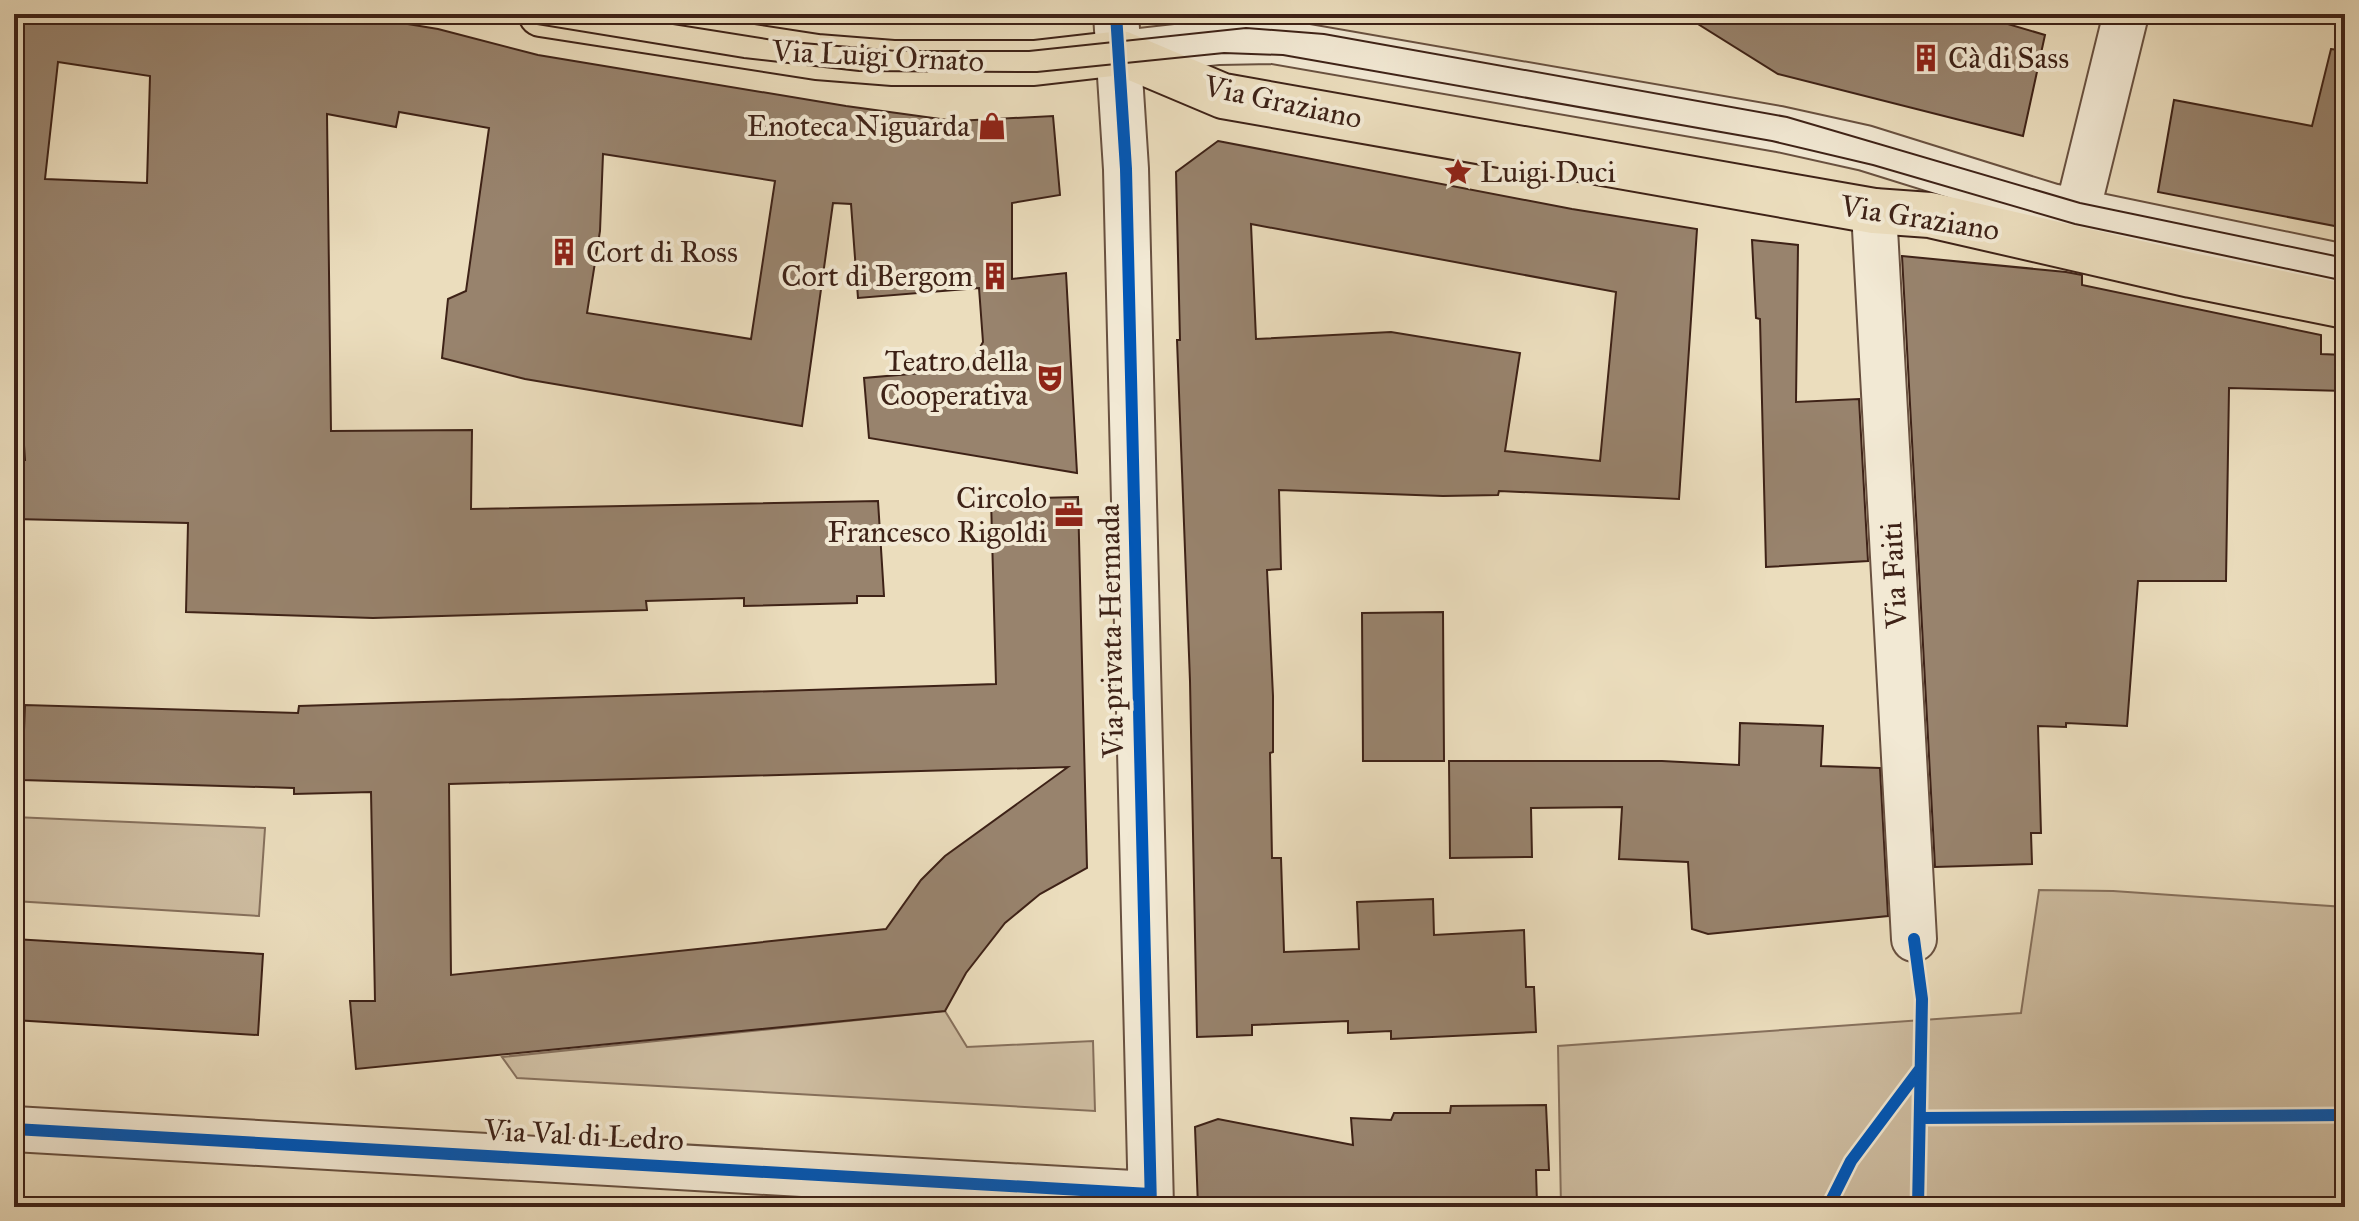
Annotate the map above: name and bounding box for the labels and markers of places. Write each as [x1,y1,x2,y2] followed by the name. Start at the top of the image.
[1948,40,2069,76] place label: Cà di Sass
[1911,43,1941,73] building icon: Cà di Sass
[747,108,970,144] place label: Enoteca Niguarda
[977,111,1007,141] shop icon: Enoteca Niguarda
[1480,154,1616,190] place label: Luigi Duci
[1443,157,1473,187] place icon: Luigi Duci
[586,234,738,270] place label: Cort di Ross
[549,237,579,267] building icon: Cort di Ross
[781,258,973,294] place label: Cort di Bergom
[980,261,1010,291] building icon: Cort di Bergom
[880,343,1028,413] place label: Teatro della Cooperativa
[1035,363,1065,393] theatre icon: Teatro della Cooperativa
[827,480,1047,550] place label: Circolo Francesco Rigoldi
[1054,500,1084,530] office icon: Circolo Francesco Rigoldi

